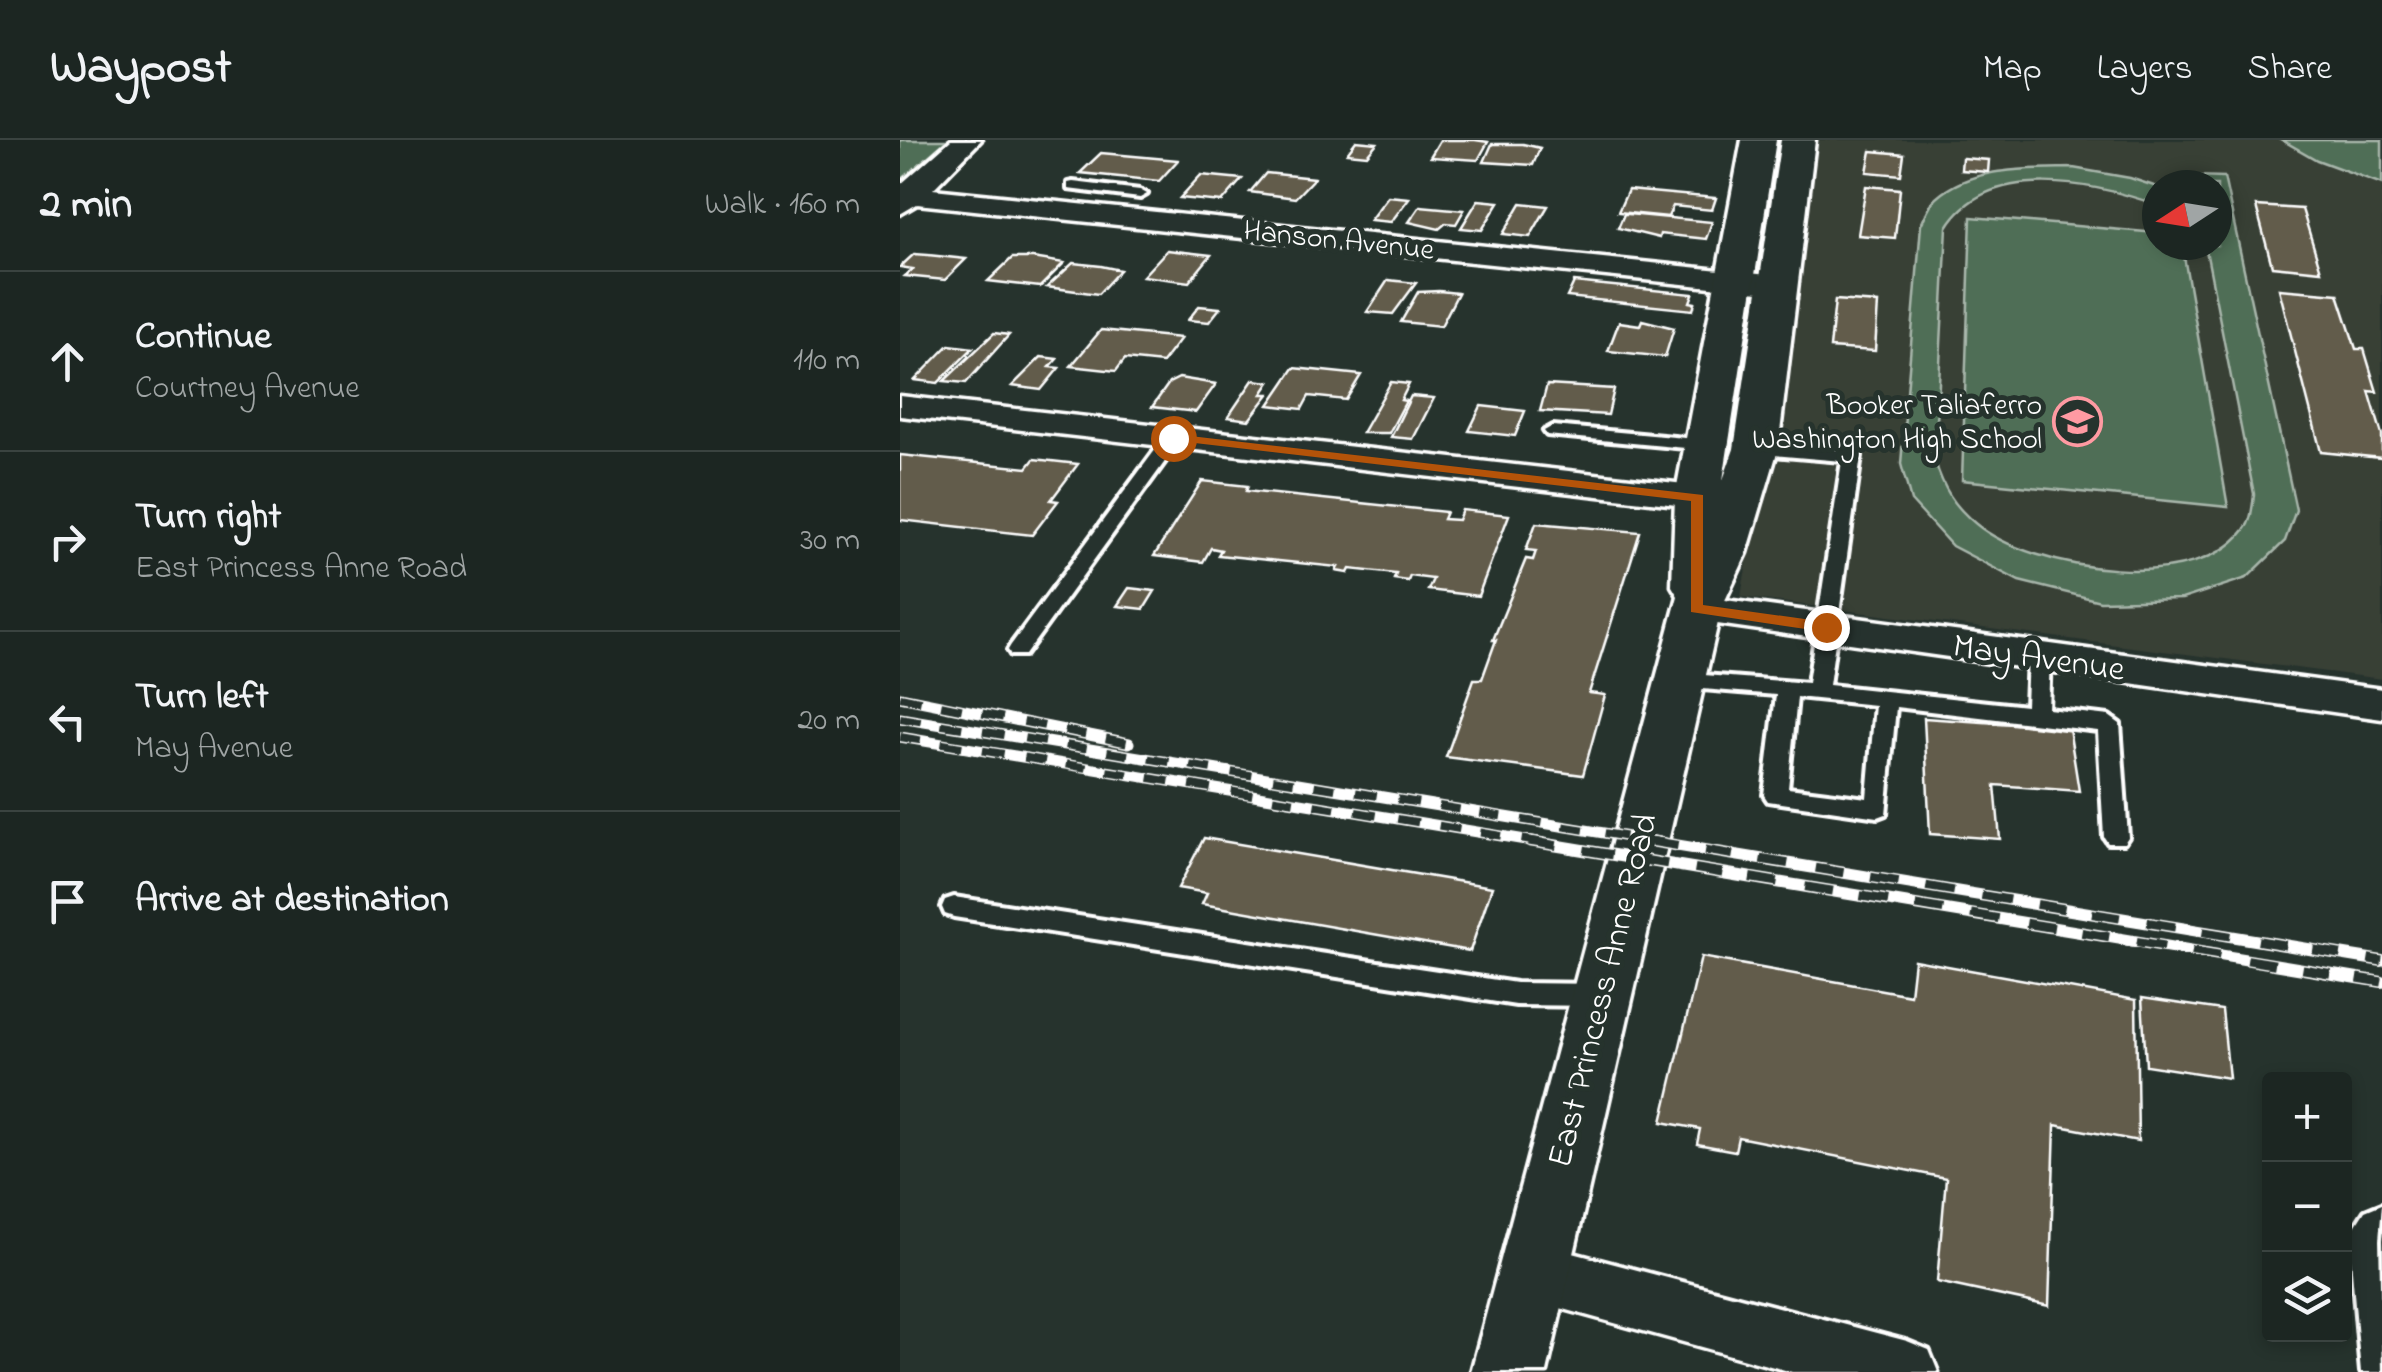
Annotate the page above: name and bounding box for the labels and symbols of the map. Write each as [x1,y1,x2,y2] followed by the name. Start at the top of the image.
[2142,170,2232,260] north arrow
[1241,210,1437,274] street label: Hanson Avenue
[1752,385,2042,463] place label: Booker Taliaferro Washington High School
[2051,395,2103,447] school or university icon: Booker Taliaferro Washington High School
[1151,416,1197,462] route start
[1804,605,1850,651] route end
[1949,622,2128,697] street label: May Avenue
[1536,808,1673,1173] street label: East Princess Anne Road

